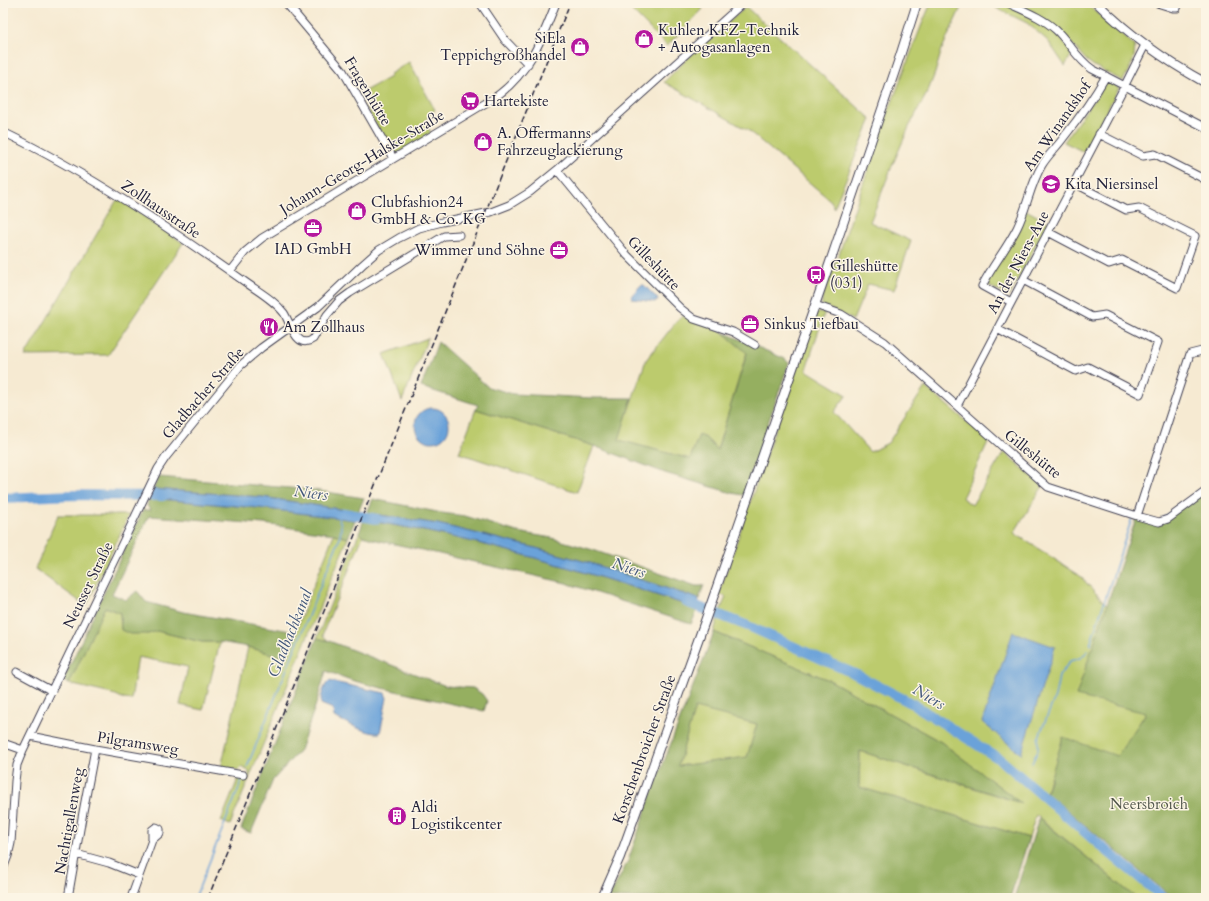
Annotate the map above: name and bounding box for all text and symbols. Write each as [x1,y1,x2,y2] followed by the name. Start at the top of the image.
[658,20,800,57] place label: Kuhlen KFZ-Technik + Autogasanlagen
[440,28,567,65] place label: SiEla Teppichgroßhandel
[633,28,655,50] shop icon: Kuhlen KFZ-Technik + Autogasanlagen
[569,36,591,58] shop icon: SiEla Teppichgroßhandel
[340,53,396,129] street label: Fragenhütte
[1019,75,1097,175] street label: Am Winandshof
[459,90,481,112] supermarket icon: Hartekiste
[484,91,549,111] place label: Hartekiste
[274,105,448,220] street label: Johann-Georg-Halske-Straße
[497,123,623,160] place label: A. Offermanns Fahrzeuglackierung
[472,131,494,153] shop icon: A. Offermanns Fahrzeuglackierung
[1040,173,1062,195] school or university icon: Kita Niersinsel
[1065,174,1159,194] place label: Kita Niersinsel
[117,175,205,243] street label: Zollhausstraße
[371,192,486,229] place label: Clubfashion24 GmbH & Co. KG
[346,200,368,222] shop icon: Clubfashion24 GmbH & Co. KG
[982,207,1054,317] street label: An der Niers-Aue
[302,217,324,239] office icon: IAD GmbH
[623,231,685,295] street label: Gilleshütte
[274,239,352,259] place label: IAD GmbH
[548,239,570,261] office icon: Wimmer und Söhne
[414,240,545,260] place label: Wimmer und Söhne
[830,256,898,293] place label: Gilleshütte (031)
[805,264,827,286] bus stop icon: Gilleshütte (031)
[739,313,761,335] office icon: Sinkus Tiefbau
[764,314,859,334] place label: Sinkus Tiefbau
[258,316,280,338] restaurant icon: Am Zollhaus
[283,317,365,337] place label: Am Zollhaus
[157,343,249,443] street label: Gladbacher Straße
[1000,425,1066,483] street label: Gilleshütte
[293,480,330,506] water label: Niers
[58,538,118,632] street label: Neusser Straße
[609,552,649,584] water label: Niers
[262,585,318,680] water label: Gladbachkanal
[608,671,680,826] street label: Korschenbroicher Straße
[909,679,950,716] water label: Niers
[96,727,181,759] street label: Pilgramsweg
[50,765,88,876] street label: Nachtigallenweg
[1110,794,1189,814] park label: Neersbroich
[411,797,503,834] place label: Aldi Logistikcenter
[386,805,408,827] building icon: Aldi Logistikcenter

